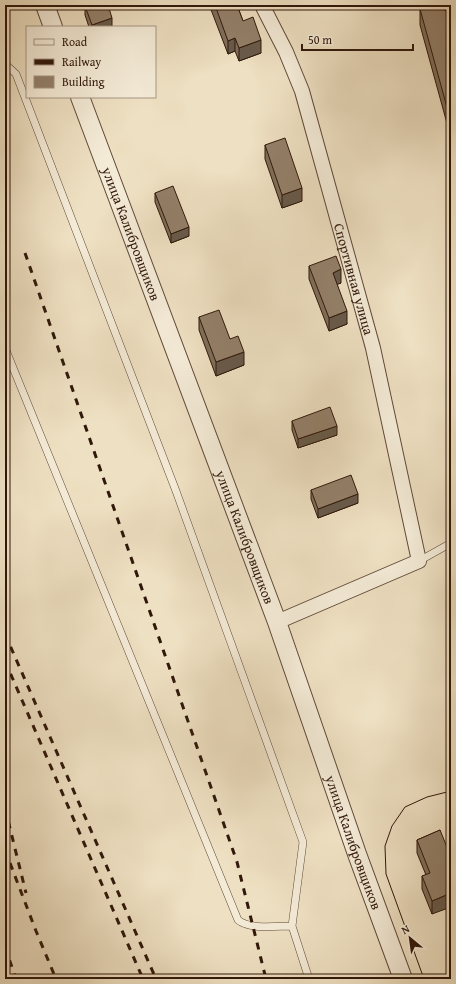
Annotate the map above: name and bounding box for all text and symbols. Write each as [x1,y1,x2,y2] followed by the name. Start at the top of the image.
[26,26,156,98] legend
[302,26,413,52] scale bar
[308,31,332,48] text: 50 m
[62,33,88,50] text: Road
[62,53,101,70] text: Railway
[62,73,105,90] text: Building
[97,163,166,304] street label: улица Калибровщиков
[329,221,379,337] street label: Спортивная улица
[211,466,279,607] street label: улица Калибровщиков
[320,771,387,913] street label: улица Калибровщиков
[390,918,430,958] north arrow
[398,920,413,938] text: N

